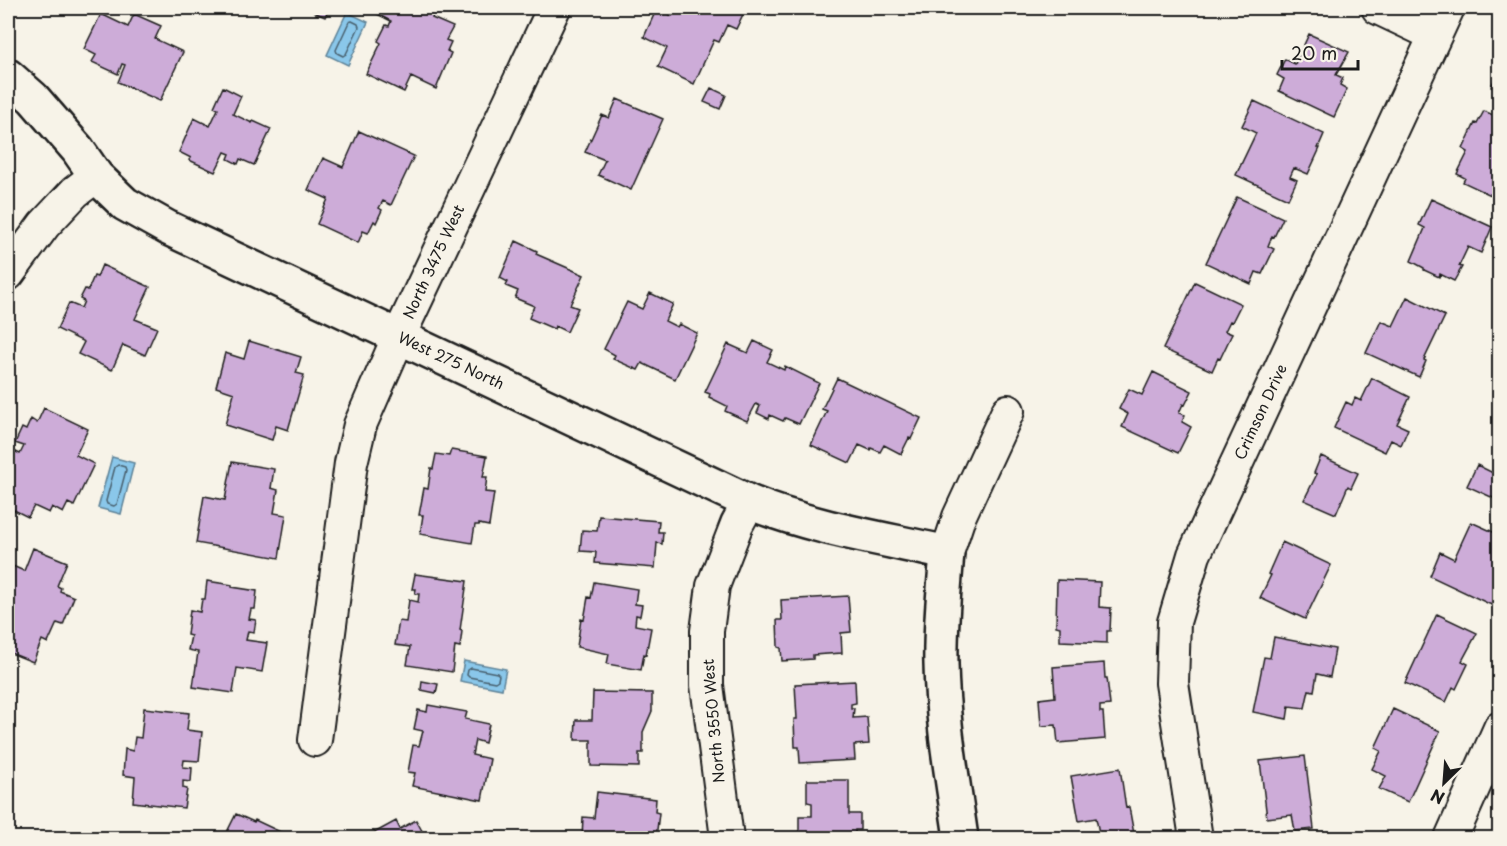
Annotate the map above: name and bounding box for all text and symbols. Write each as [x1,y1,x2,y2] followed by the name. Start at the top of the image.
[1282,33,1358,71] scale bar
[1291,39,1337,66] text: 20 m
[396,200,469,322] street label: North 3475 West
[395,325,509,394] street label: West 275 North
[1227,360,1292,463] street label: Crimson Drive
[696,658,729,784] street label: North 3550 West
[1414,753,1474,813] north arrow
[1426,784,1448,811] text: N

